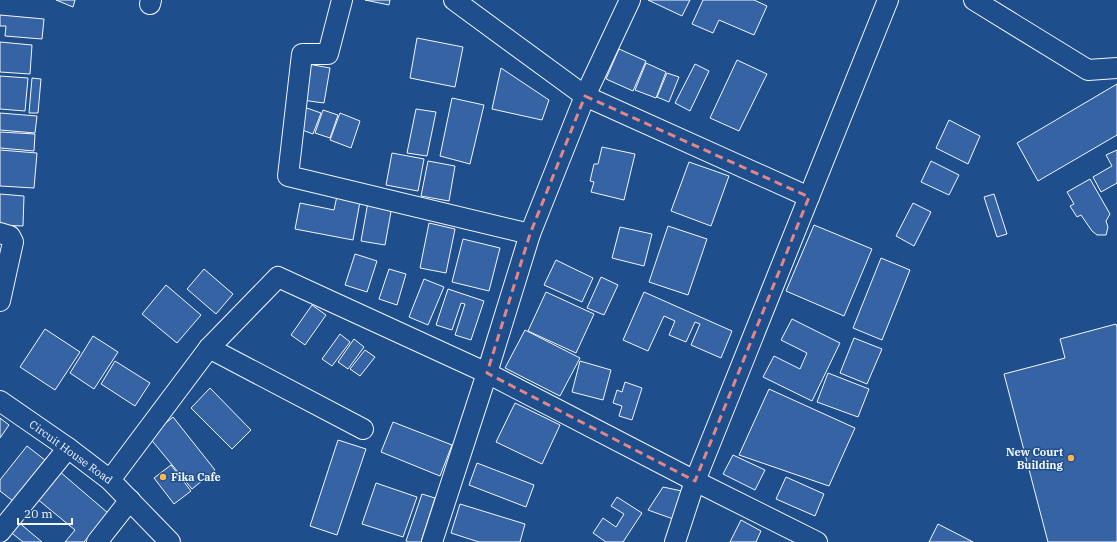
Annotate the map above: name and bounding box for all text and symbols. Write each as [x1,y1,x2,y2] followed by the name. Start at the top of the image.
[27,417,116,487] street label: Circuit House Road
[1006,445,1064,472] place label: New Court Building
[1066,453,1076,463] marker: New Court Building
[171,470,221,484] place label: Fika Cafe
[158,472,168,482] marker: Fika Cafe
[18,500,72,526] scale bar
[24,506,53,521] text: 20 m

